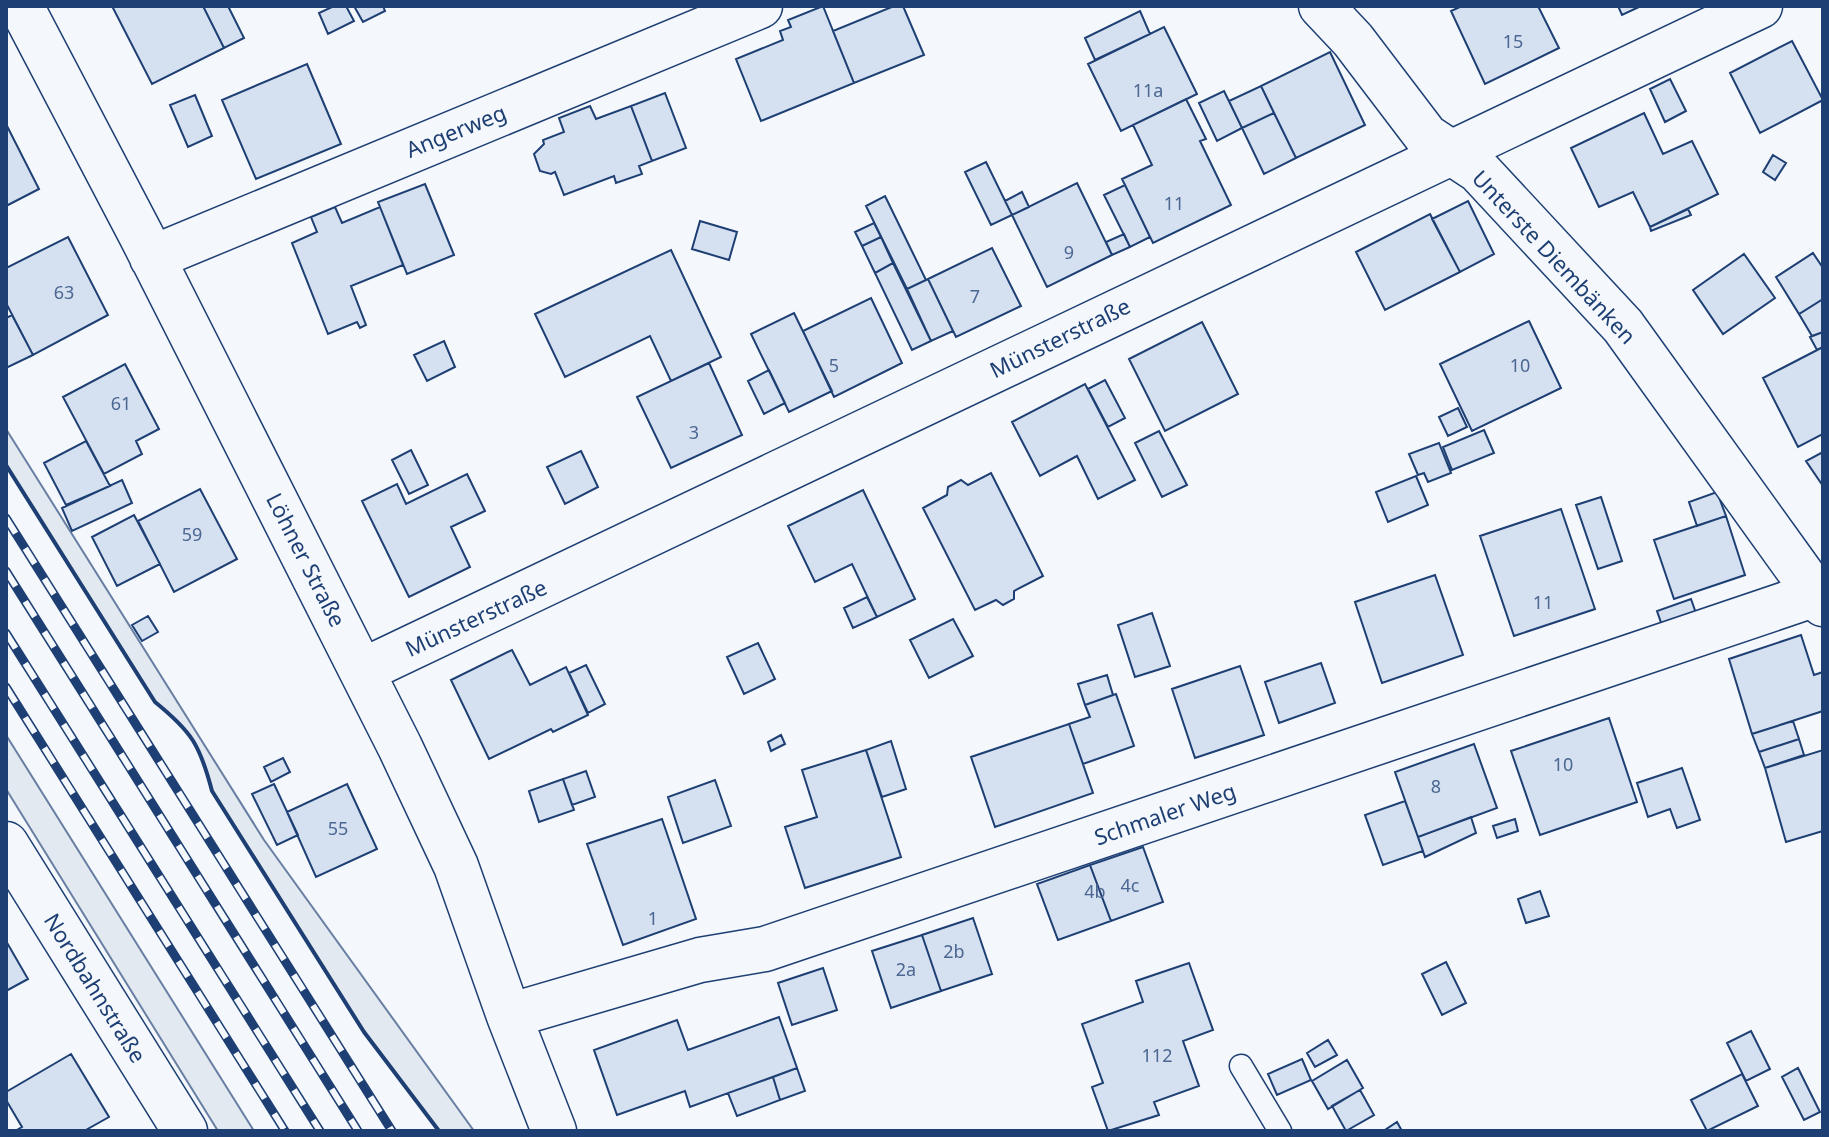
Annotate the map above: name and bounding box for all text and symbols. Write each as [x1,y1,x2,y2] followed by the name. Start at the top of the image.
[1503,29,1523,53] house number: 15
[1133,78,1163,102] house number: 11a
[401,96,510,164] street label: Angerweg
[1466,163,1643,350] street label: Unterste Diembänken
[1164,191,1184,215] house number: 11
[1064,240,1074,264] house number: 9
[54,280,74,304] house number: 63
[970,284,980,308] house number: 7
[984,290,1135,384] street label: Münsterstraße
[829,353,839,377] house number: 5
[1510,353,1530,377] house number: 10
[111,391,131,415] house number: 61
[689,420,699,444] house number: 3
[260,487,354,632] street label: Löhner Straße
[182,522,202,546] house number: 59
[400,571,551,663] street label: Münsterstraße
[1533,590,1553,614] house number: 11
[1553,752,1573,776] house number: 10
[1431,774,1441,798] house number: 8
[1090,775,1240,851] street label: Schmaler Weg
[328,816,348,840] house number: 55
[1121,873,1140,897] house number: 4c
[1084,879,1106,903] house number: 4b
[648,906,658,930] house number: 1
[38,907,154,1068] street label: Nordbahnstraße
[943,939,965,963] house number: 2b
[896,957,916,981] house number: 2a
[1142,1043,1172,1067] house number: 112

